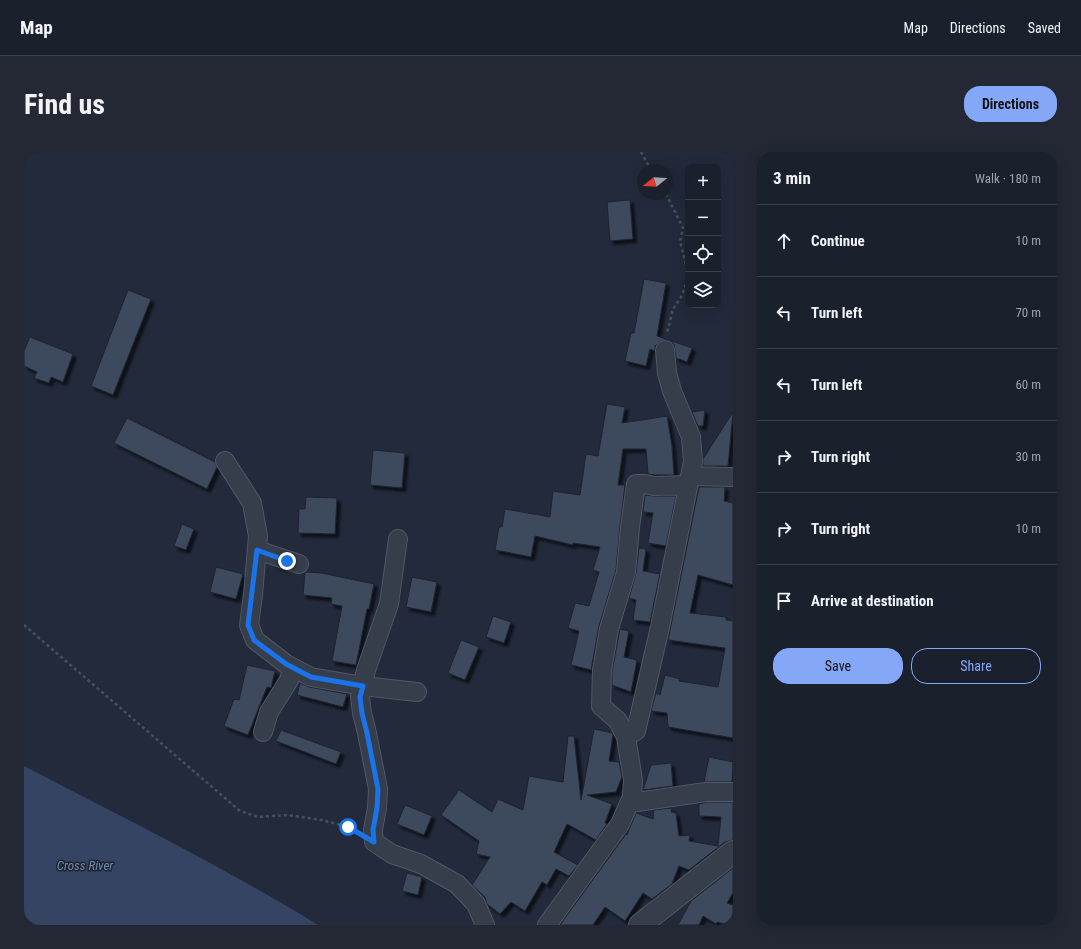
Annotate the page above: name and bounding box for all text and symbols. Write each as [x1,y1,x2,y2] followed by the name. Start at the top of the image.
[20,16,53,39] text: Map
[904,20,928,36] text: Map
[950,20,1006,36] text: Directions
[1028,20,1061,36] text: Saved
[964,86,1057,122] button: Directions
[24,88,105,121] text: Find us
[637,164,673,200] north arrow
[685,164,721,308] map controls
[685,164,721,200] button: +
[773,168,811,188] text: 3 min
[975,171,1041,186] text: Walk · 180 m
[685,200,721,236] button: −
[773,230,795,252] icon: ahead
[811,232,865,250] text: Continue
[1015,233,1041,248] text: 10 m
[685,236,721,272] button: locate
[685,272,721,308] button: layers
[773,302,795,324] icon: left
[811,304,862,322] text: Turn left
[1015,305,1041,320] text: 70 m
[773,374,795,396] icon: left
[811,376,862,394] text: Turn left
[1015,377,1041,392] text: 60 m
[773,446,795,468] icon: right
[811,448,870,466] text: Turn right
[1015,449,1041,464] text: 30 m
[773,518,795,540] icon: right
[811,520,870,538] text: Turn right
[1015,521,1041,536] text: 10 m
[278,552,296,570] route end
[773,590,795,612] icon: arrive
[811,592,934,610] text: Arrive at destination
[773,648,903,684] button: Save
[911,648,1041,684] button: Share
[339,818,357,836] route start
[57,858,114,873] water label: Cross River

